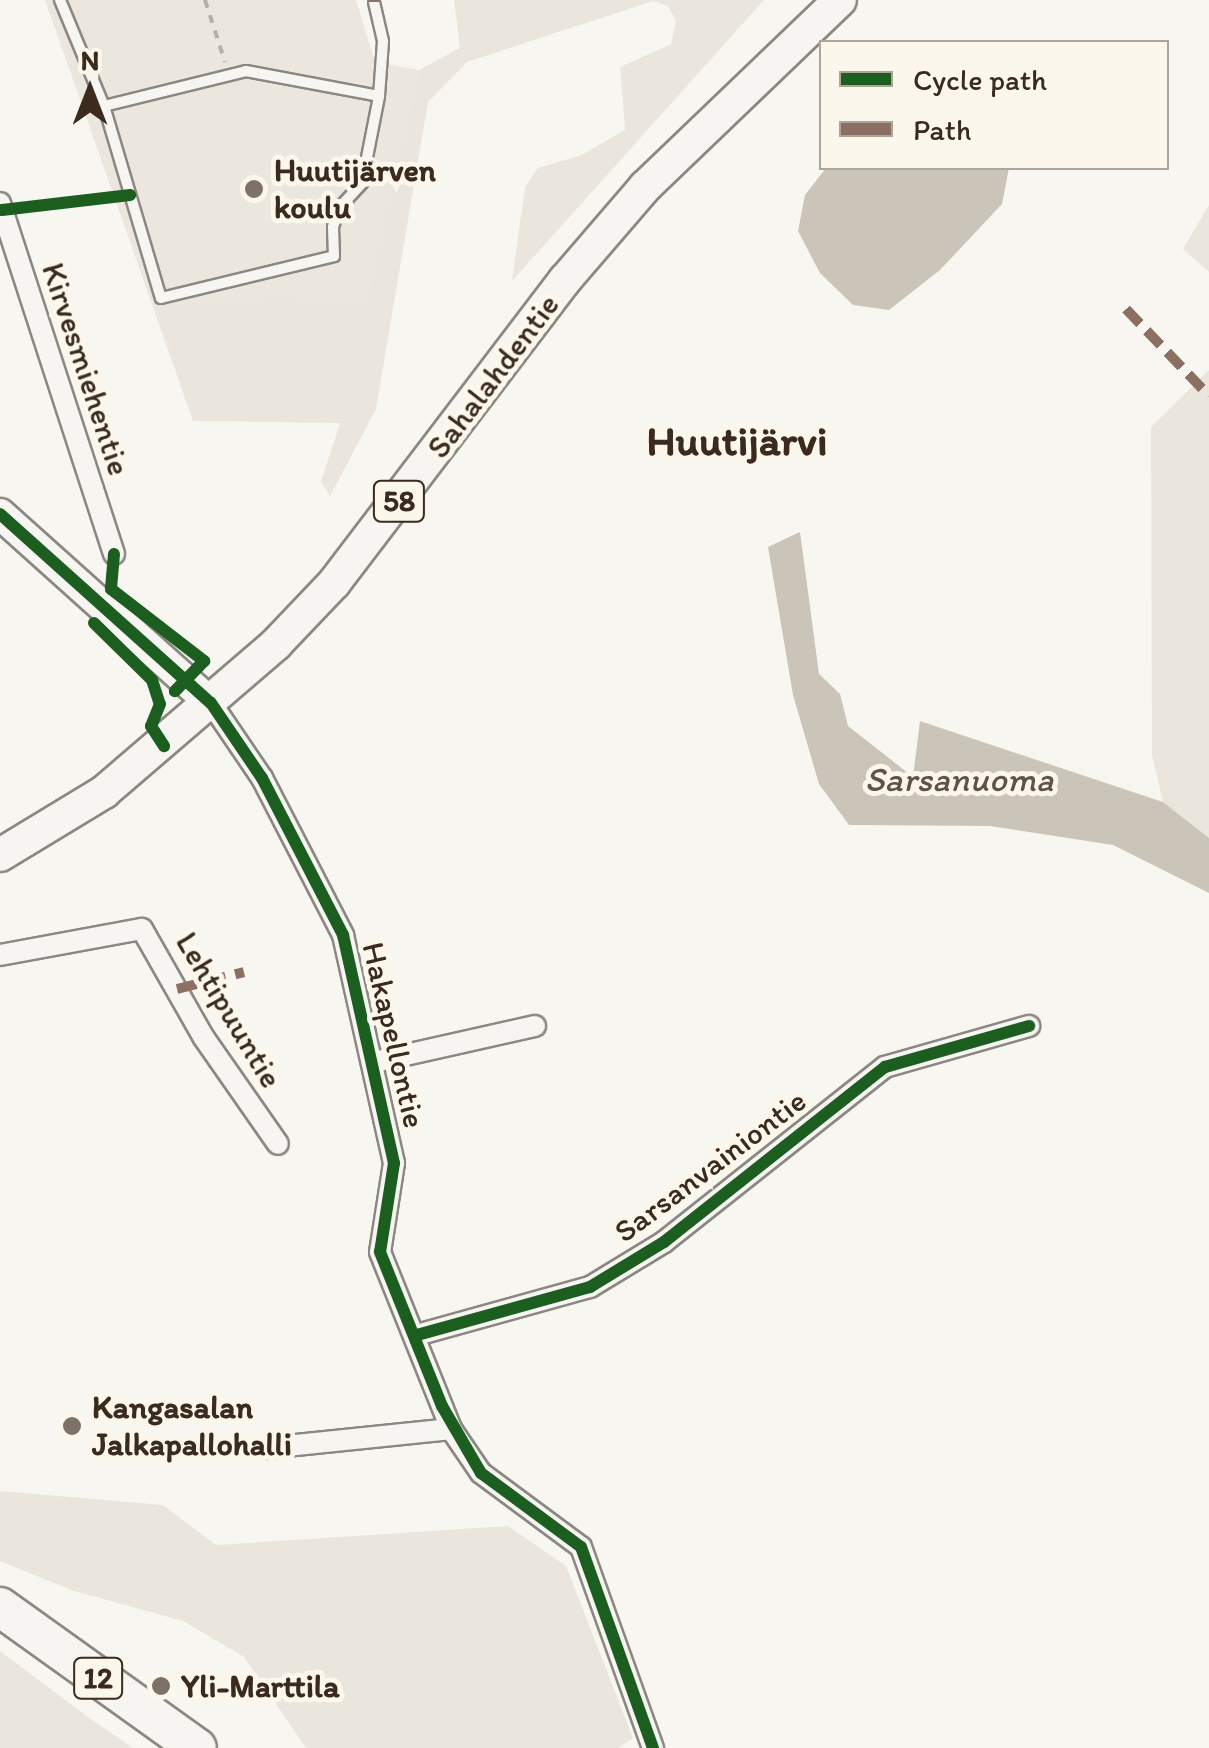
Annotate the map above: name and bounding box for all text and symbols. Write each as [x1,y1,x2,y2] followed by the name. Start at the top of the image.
[40,40,140,140] north arrow
[819,40,1169,170] legend
[81,43,99,77] text: N
[913,61,1047,98] text: Cycle path
[913,111,971,148] text: Path
[274,152,436,227] place label: Huutijärven koulu
[243,178,265,200] marker: Huutijärven koulu
[34,258,138,480] street label: Kirvesmiehentie
[419,286,567,466] street label: Sahalahdentie
[647,416,827,466] district label: Huutijärvi
[372,476,426,526] road number: 58
[865,758,1053,800] water label: Sarsanuoma
[168,925,290,1095] street label: Lehtipuuntie
[354,938,434,1132] street label: Hakapellontie
[607,1081,813,1251] street label: Sarsanvainiontie
[92,1389,292,1464] place label: Kangasalan Jalkapallohalli
[61,1415,83,1437] marker: Kangasalan Jalkapallohalli
[73,1653,123,1703] road number: 12
[181,1667,340,1705] place label: Yli-Marttila
[150,1675,172,1697] marker: Yli-Marttila

